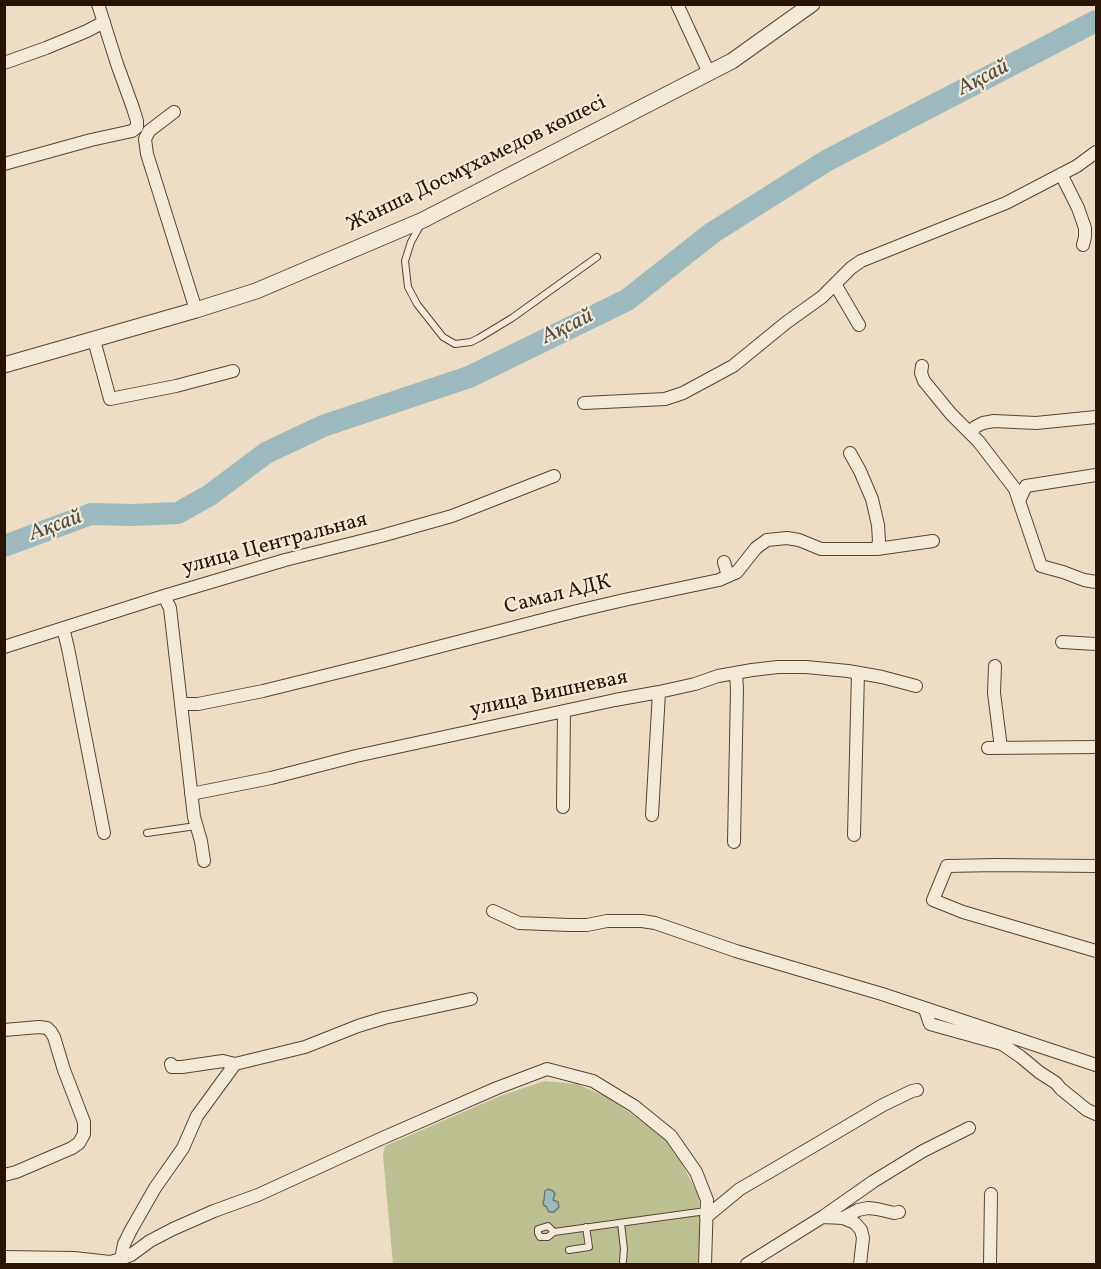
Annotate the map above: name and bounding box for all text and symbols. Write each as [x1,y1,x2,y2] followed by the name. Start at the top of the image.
[954,55,1014,103] water label: Ақсай
[343,91,611,239] street label: Жанша Досмұхамедов көшесі
[538,304,598,352] water label: Ақсай
[26,505,86,549] water label: Ақсай
[180,508,370,582] street label: улица Центральная
[502,571,614,621] street label: Самал АДК
[468,666,630,724] street label: улица Вишневая

